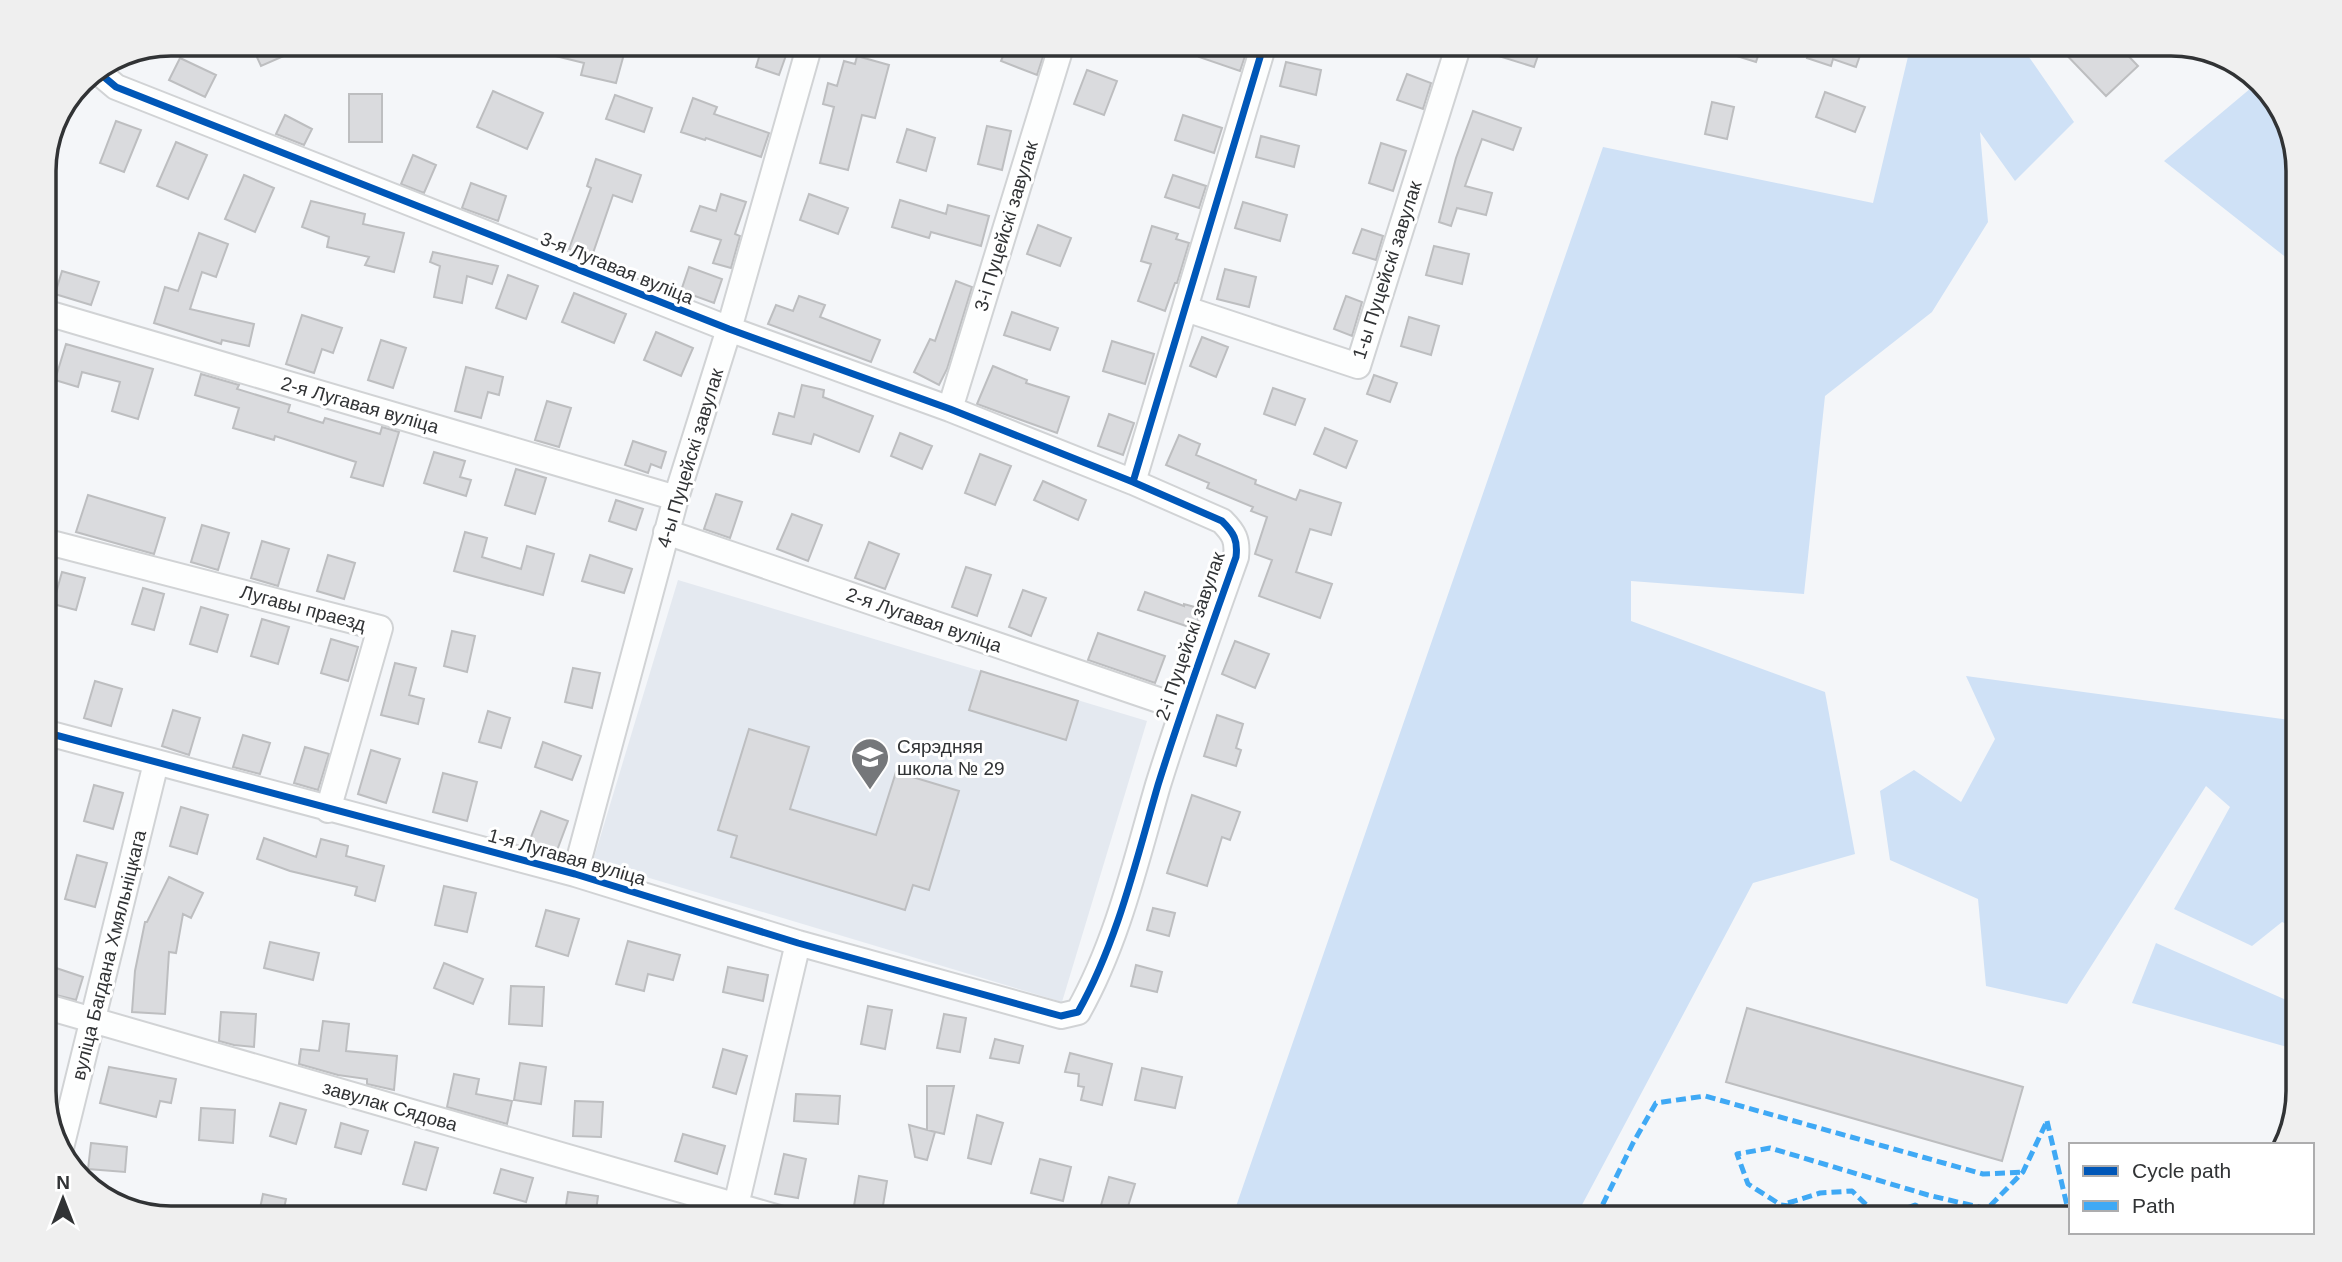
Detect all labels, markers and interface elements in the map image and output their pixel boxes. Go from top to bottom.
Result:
street label: 3-і Пуцейскі завулак [970,138,1042,314]
street label: 1-ы Пуцейскі завулак [1348,178,1426,362]
street label: 3-я Лугавая вуліца [537,228,697,308]
street label: 4-ы Пуцейскі завулак [653,365,727,550]
street label: 2-я Лугавая вуліца [279,372,442,438]
street label: 2-і Пуцейскі завулак [1151,548,1229,723]
street label: Лугавы праезд [238,581,368,635]
street label: 2-я Лугавая вуліца [843,583,1005,657]
school or university icon: Сярэдняя школа № 29 [849,736,891,791]
place label: Сярэдняя школа № 29 [897,736,1005,779]
street label: 1-я Лугавая вуліца [486,824,649,890]
street label: вуліца Багдана Хмяльніцкага [68,827,150,1082]
street label: завулак Сядова [320,1077,460,1135]
legend [2069,1143,2314,1234]
text: Cycle path [2132,1159,2231,1182]
north arrow [28,1164,98,1234]
text: N [56,1172,70,1193]
text: Path [2132,1194,2175,1217]

